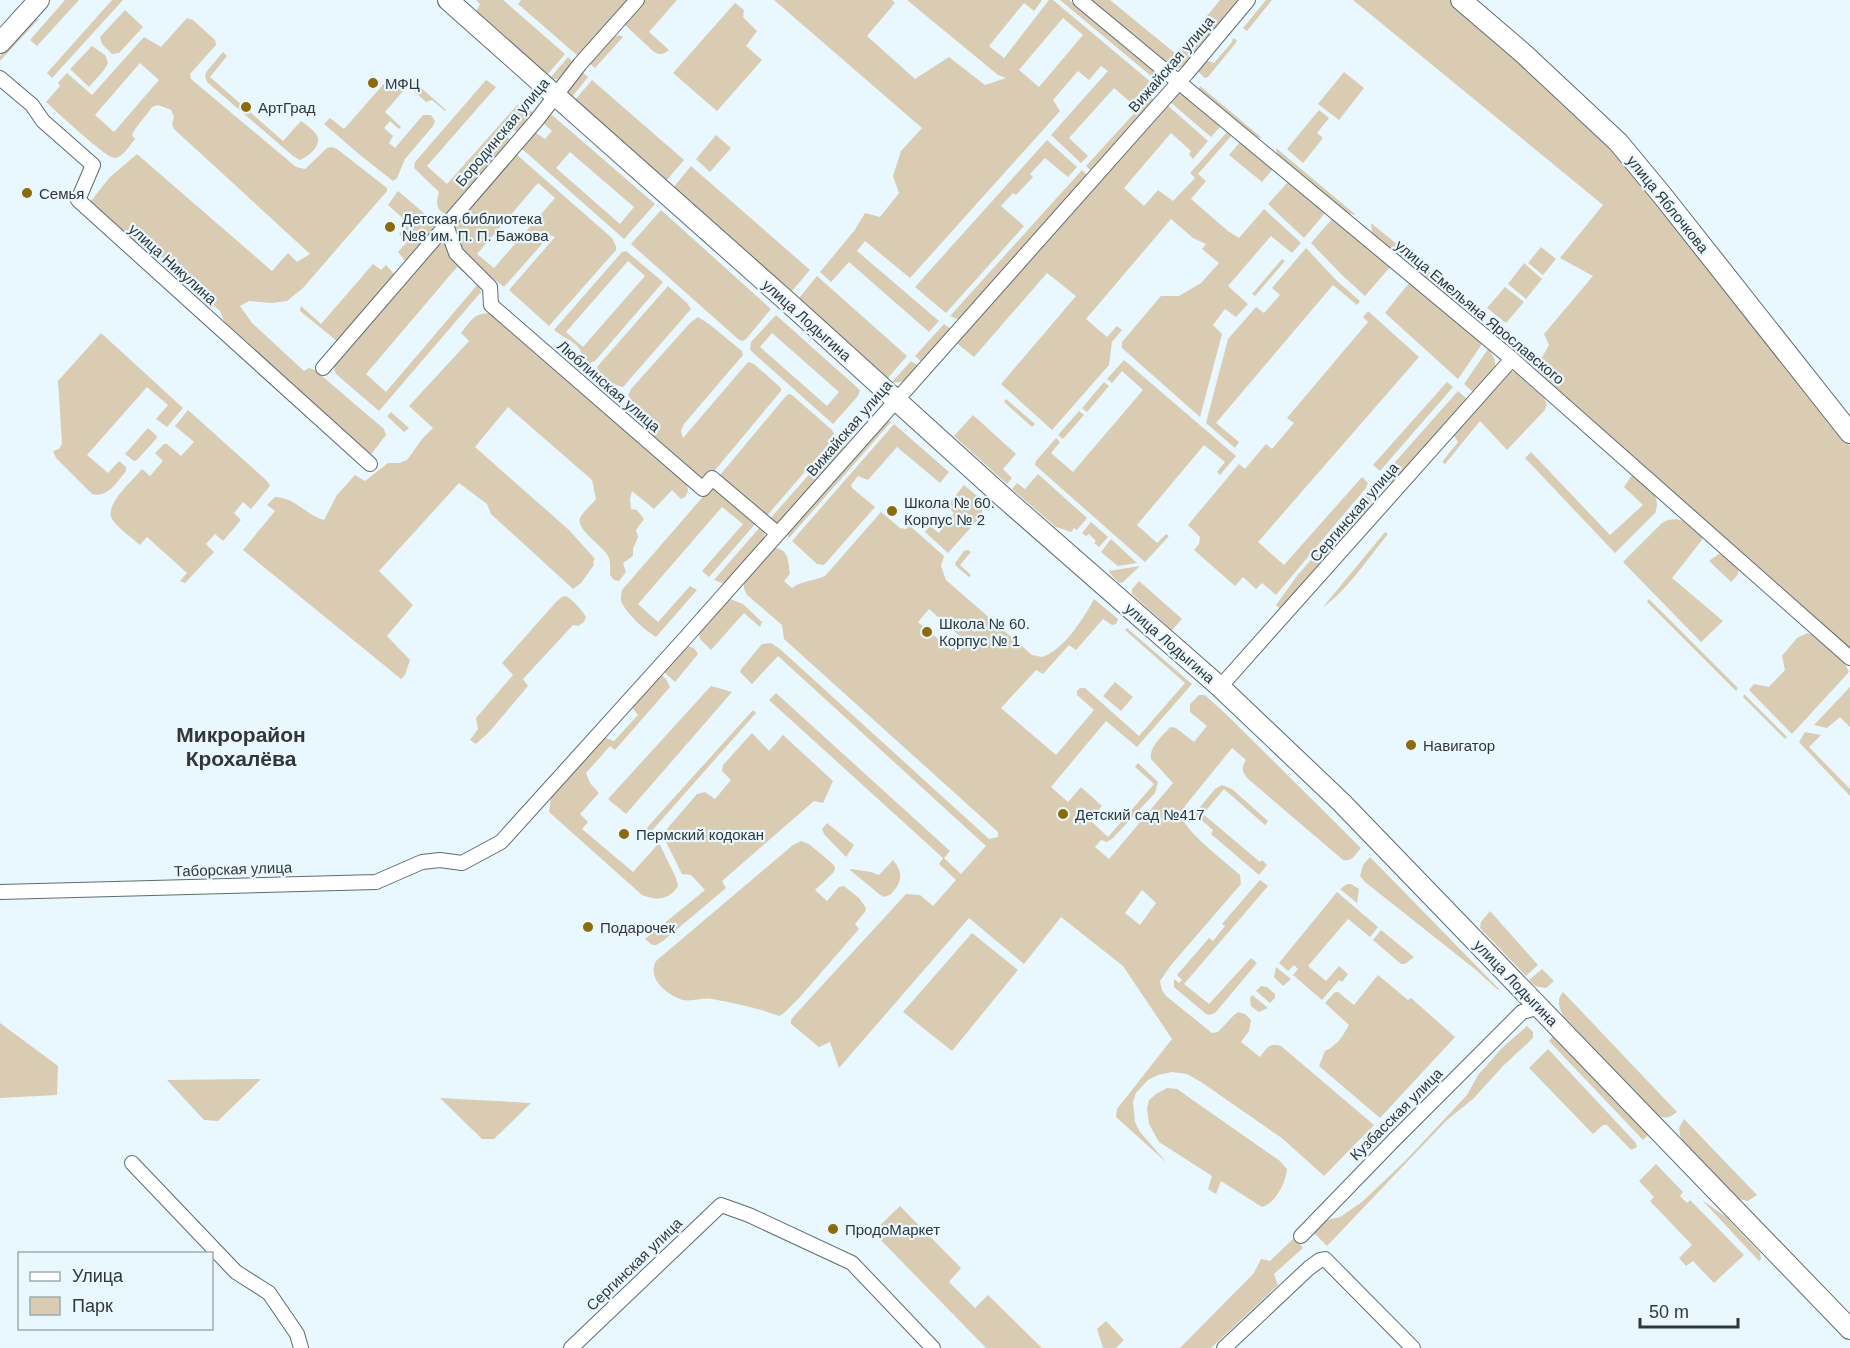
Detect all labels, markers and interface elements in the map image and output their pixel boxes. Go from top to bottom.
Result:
street label: Вижайская улица [1125,12,1218,115]
street label: Бородинская улица [452,74,553,190]
place label: МФЦ [385,75,420,92]
marker: МФЦ [366,76,380,90]
place label: АртГрад [258,99,316,116]
marker: АртГрад [239,100,253,114]
street label: улица Яблочкова [1624,152,1713,257]
place label: Семья [39,185,84,202]
marker: Семья [20,186,34,200]
place label: Детская библиотека №8 им. П. П. Бажова [402,210,549,244]
street label: улица Никулина [126,220,221,308]
marker: Детская библиотека №8 им. П. П. Бажова [383,220,397,234]
street label: улица Емельяна Ярославского [1392,236,1568,388]
street label: улица Лодыгина [759,276,855,365]
street label: Люблинская улица [554,337,664,436]
street label: Вижайская улица [803,376,896,479]
street label: Сергинская улица [1306,458,1402,565]
place label: Школа № 60. Корпус № 2 [904,494,995,528]
marker: Школа № 60. Корпус № 2 [885,504,899,518]
street label: улица Лодыгина [1122,599,1219,687]
place label: Школа № 60. Корпус № 1 [939,615,1030,649]
marker: Школа № 60. Корпус № 1 [920,625,934,639]
district label: Микрорайон Крохалёва [176,723,306,770]
place label: Навигатор [1423,737,1495,754]
marker: Навигатор [1404,738,1418,752]
place label: Детский сад №417 [1075,806,1205,823]
marker: Детский сад №417 [1056,807,1070,821]
place label: Пермский кодокан [636,826,764,843]
marker: Пермский кодокан [617,827,631,841]
street label: Таборская улица [174,858,293,880]
place label: Подарочек [600,919,675,936]
marker: Подарочек [581,920,595,934]
street label: улица Лодыгина [1471,936,1562,1030]
street label: Кузбасская улица [1346,1064,1446,1164]
street label: Сергинская улица [583,1214,686,1314]
place label: ПродоМаркет [845,1221,940,1238]
marker: ПродоМаркет [826,1222,840,1236]
legend [18,1252,213,1330]
text: Улица [72,1266,124,1286]
scale bar [1640,1291,1738,1329]
text: Парк [72,1296,113,1316]
text: 50 m [1649,1302,1689,1322]

